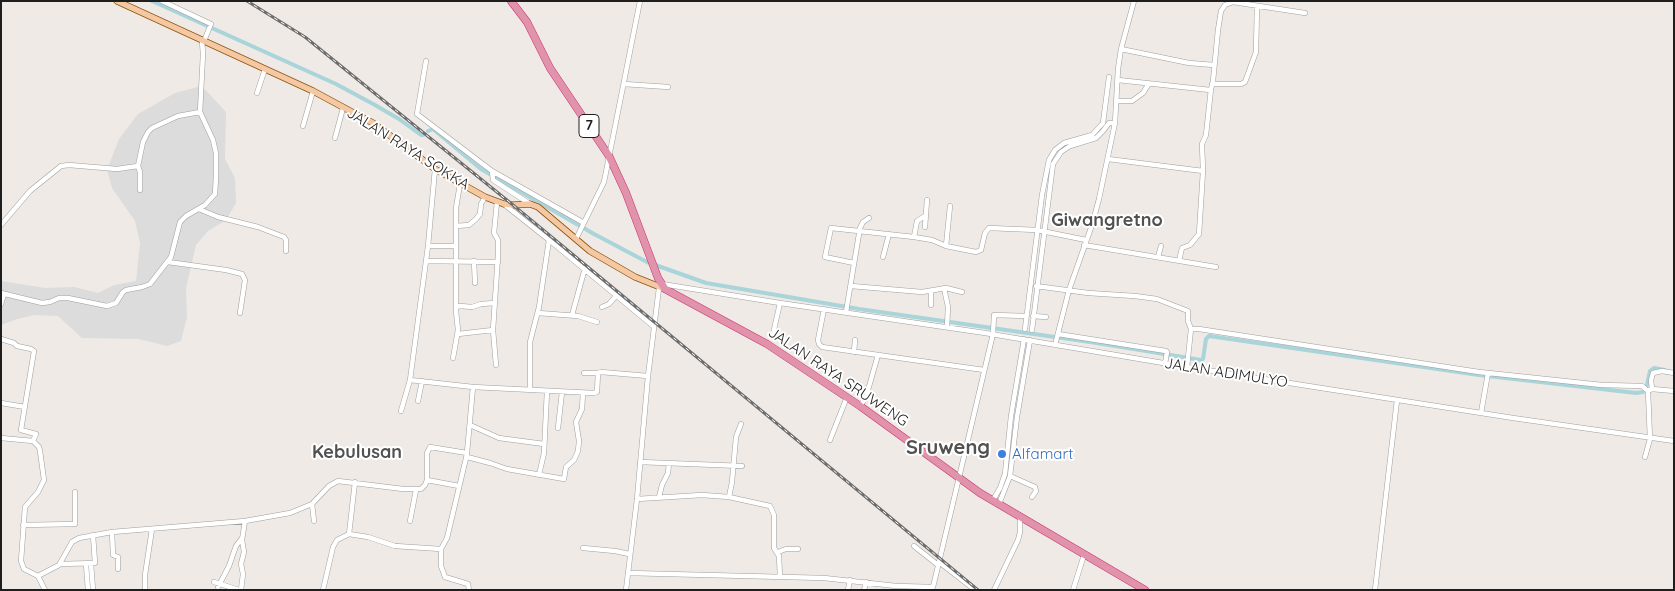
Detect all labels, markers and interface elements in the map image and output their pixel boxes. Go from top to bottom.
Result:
street label: JALAN RAYA SOKKA [343,104,473,194]
road number: 7 [579,114,599,138]
district label: Giwangretno [1051,210,1163,232]
street label: JALAN RAYA SRUWENG [765,323,911,431]
street label: JALAN ADIMULYO [1163,354,1289,392]
district label: Sruweng [906,436,990,460]
district label: Kebulusan [312,442,402,464]
place label: Alfamart [1012,445,1073,463]
marker: Alfamart [996,448,1008,460]

